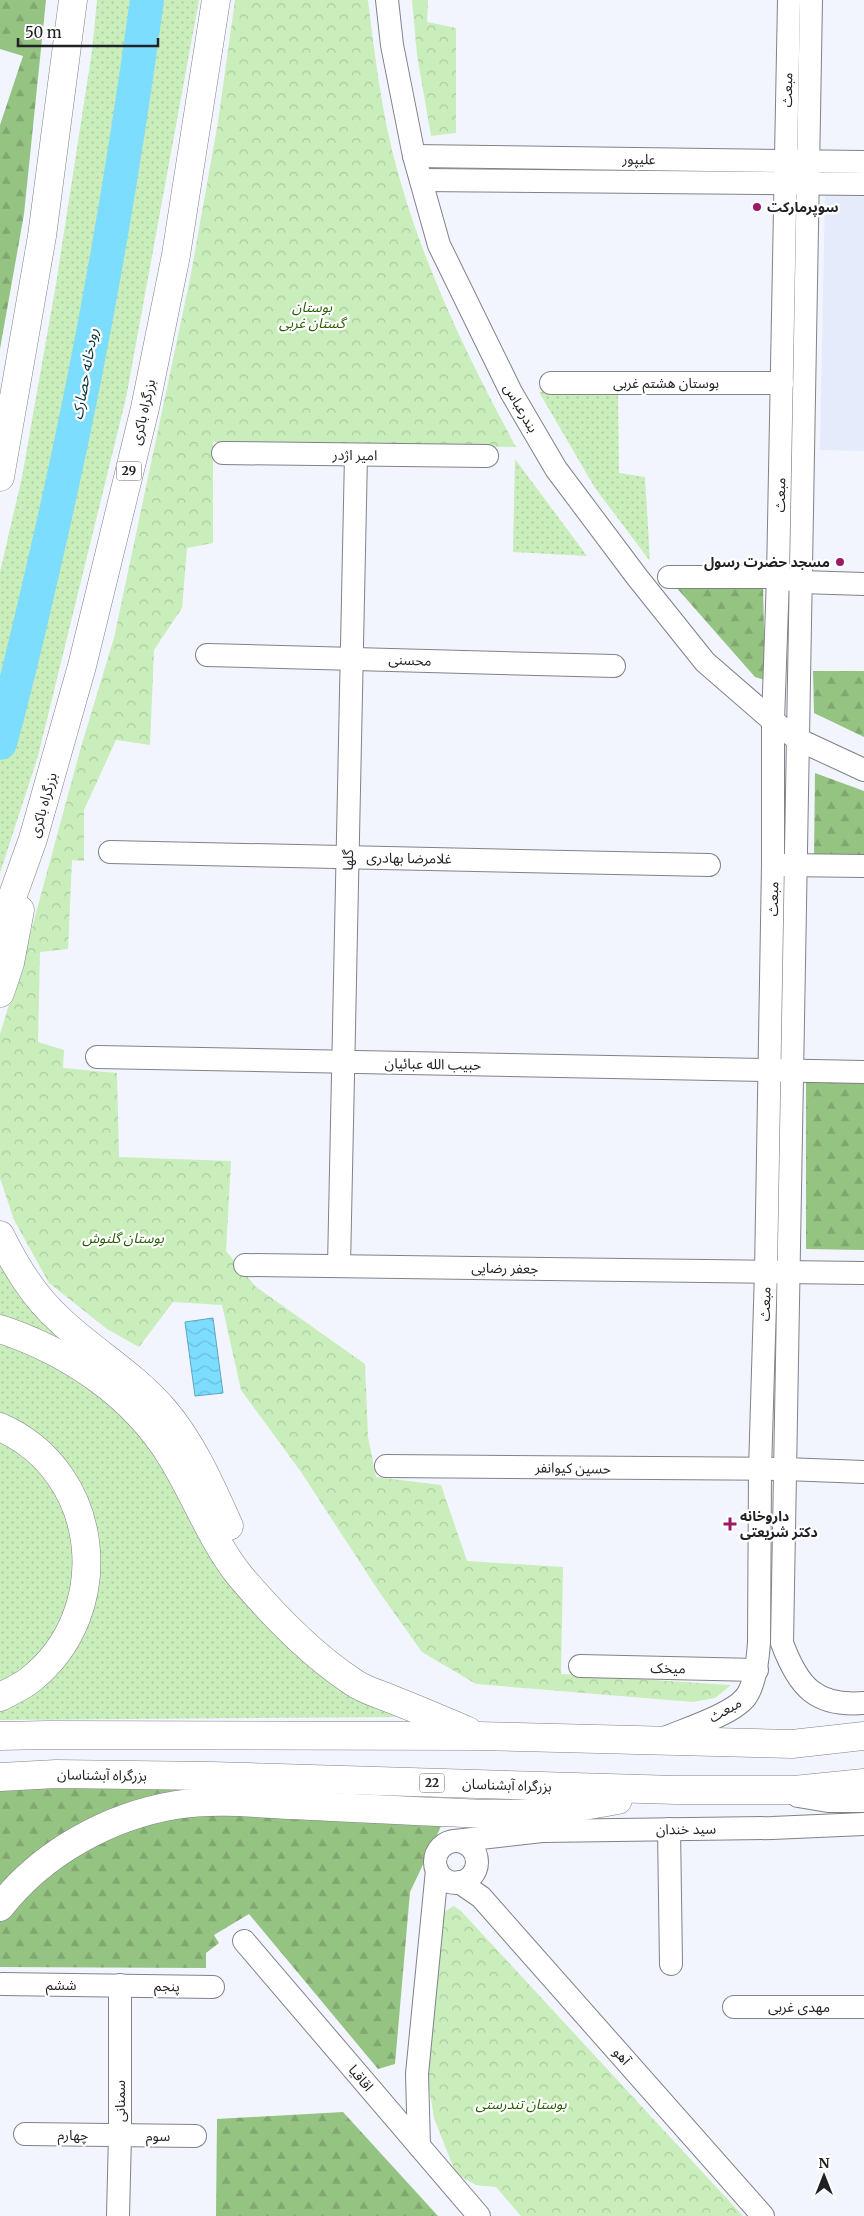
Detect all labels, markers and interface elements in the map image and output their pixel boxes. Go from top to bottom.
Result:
scale bar [18,15,158,47]
text: 50 m [25,23,62,42]
street label: مبعث [778,72,796,108]
street label: علیپور [621,150,656,169]
place label: سوپرمارکت [767,198,839,217]
marker: سوپرمارکت [751,201,763,213]
park label: بوستان گستان غربی [279,298,348,332]
water label: رودخانه حصارک [67,326,102,421]
street label: بوستان هشتم غربی [613,374,719,394]
street label: بزرگراه باکری [127,377,159,447]
street label: بندرعباس [500,380,542,436]
street label: امیر اژدر [332,446,377,464]
road number: 29 [116,462,142,481]
street label: مبعث [771,477,789,513]
place label: مسجد حضرت رسول [704,553,830,571]
marker: مسجد حضرت رسول [834,556,846,568]
street label: محسنی [388,650,432,670]
street label: بزرگراه باکری [25,770,61,840]
street label: غلامرضا بهادری [366,848,452,868]
street label: گلها [339,849,357,871]
street label: مبعث [764,881,782,917]
street label: حبیب الله عبائیان [384,1054,482,1074]
park label: بوستان گلنوش [82,1229,164,1247]
street label: جعفر رضایی [471,1258,539,1278]
street label: مبعث [755,1286,775,1322]
street label: حسین کیوانفر [534,1458,611,1478]
place label: داروخانه دکتر شریعتی [740,1507,818,1541]
marker: داروخانه دکتر شریعتی [724,1518,736,1530]
street label: میخک [650,1659,686,1677]
street label: مبعث [705,1694,745,1726]
street label: بزرگراه آبشناسان [57,1765,147,1785]
road number: 22 [420,1774,444,1792]
street label: بزرگراه آبشناسان [462,1774,552,1796]
street label: سید خندان [656,1819,716,1839]
street label: ششم [46,1976,76,1996]
street label: پنجم [154,1977,180,1997]
street label: مهدی غربی [768,1998,830,2016]
street label: آهو [609,2043,635,2069]
street label: اقاقیا [345,2061,377,2095]
street label: سمنانی [111,2080,129,2122]
park label: بوستان تندرستی [476,2095,567,2113]
street label: چهارم [57,2126,89,2146]
street label: سوم [146,2127,170,2147]
north arrow [799,2151,849,2201]
text: N [818,2154,830,2172]

